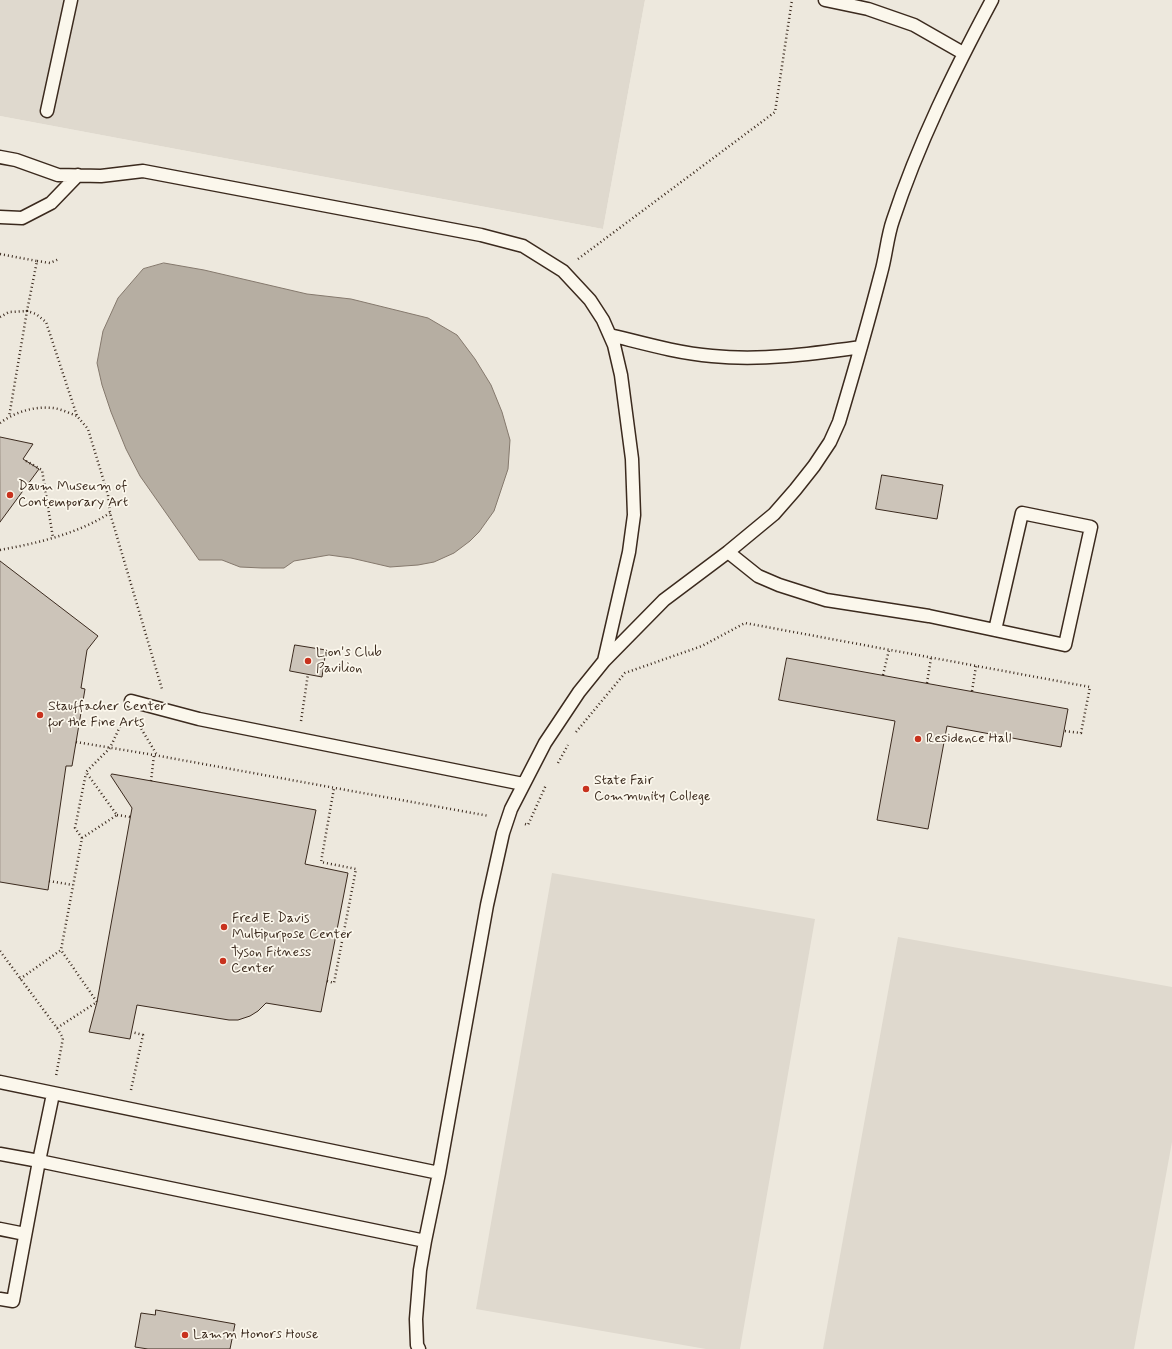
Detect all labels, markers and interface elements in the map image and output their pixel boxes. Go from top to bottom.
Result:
place label: Daum Museum of Contemporary Art [18,479,128,512]
marker: Daum Museum of Contemporary Art [5,490,15,500]
place label: Lion's Club Pavilion [316,645,382,678]
marker: Lion's Club Pavilion [303,656,313,666]
place label: Stauffacher Center for the Fine Arts [48,699,166,732]
marker: Stauffacher Center for the Fine Arts [35,710,45,720]
place label: Residence Hall [926,731,1011,747]
marker: Residence Hall [913,734,923,744]
place label: State Fair Community College [594,773,711,806]
marker: State Fair Community College [581,784,591,794]
place label: Fred E. Davis Multipurpose Center [232,911,352,944]
marker: Fred E. Davis Multipurpose Center [219,922,229,932]
place label: Tyson Fitness Center [231,945,311,978]
marker: Tyson Fitness Center [218,956,228,966]
place label: Lamm Honors House [193,1327,319,1343]
marker: Lamm Honors House [180,1330,190,1340]

